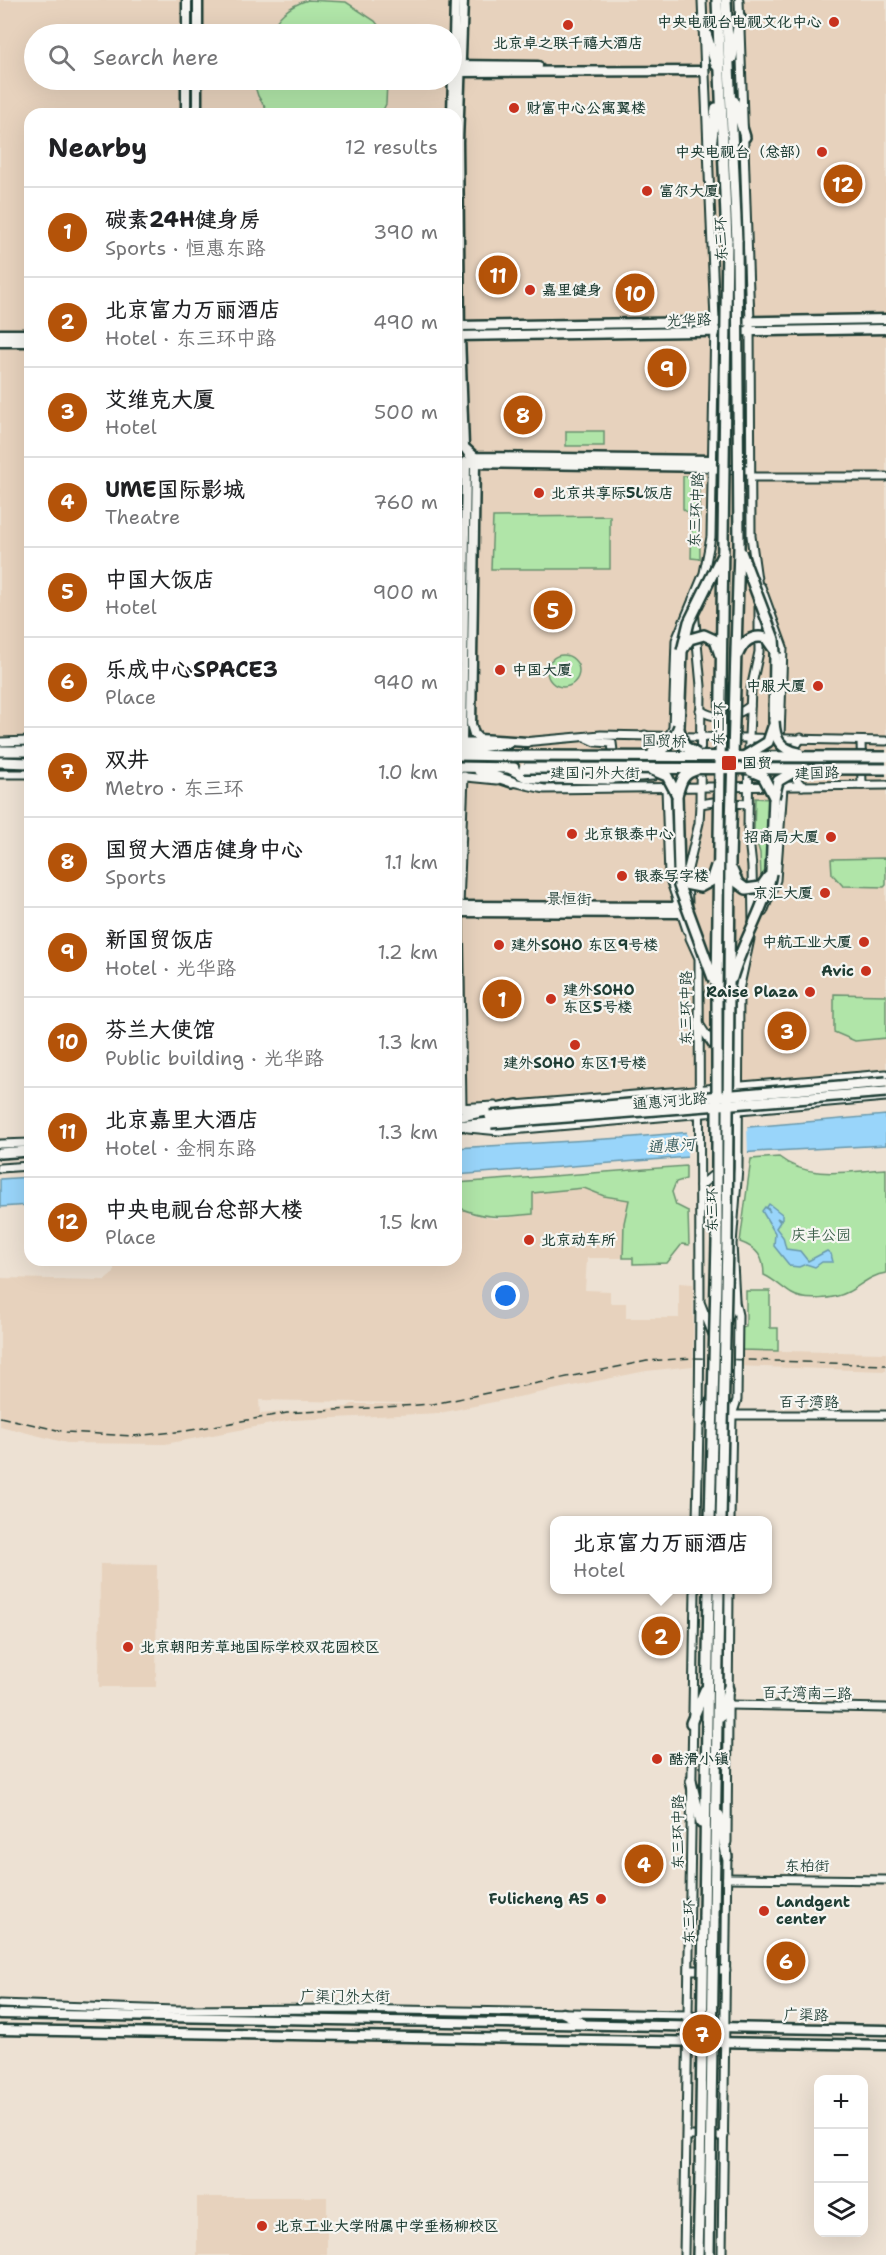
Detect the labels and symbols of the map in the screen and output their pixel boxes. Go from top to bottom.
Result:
place label: 中央电视台电视文化中心 [657,12,822,32]
marker: 中央电视台电视文化中心 [827,15,841,29]
marker: 北京卓之联千禧大酒店 [561,18,575,32]
place label: 北京卓之联千禧大酒店 [493,33,643,53]
place label: 财富中心公寓翼楼 [526,98,646,118]
marker: 财富中心公寓翼楼 [507,101,521,115]
place label: 中央电视台（总部） [675,142,810,162]
marker: 中央电视台（总部） [815,145,829,159]
pin: 12 [824,162,862,207]
place label: 富尔大厦 [659,181,719,201]
marker: 富尔大厦 [640,184,654,198]
street label: 东三环 [710,216,732,262]
pin: 11 [478,252,518,298]
pin: 10 [616,270,654,316]
place label: 嘉里健身 [542,280,602,300]
marker: 嘉里健身 [523,283,537,297]
street label: 光华路 [666,310,712,330]
pin: 9 [648,346,686,391]
pin: 8 [504,392,542,438]
street label: 东三环中路 [684,472,708,548]
place label: 北京共享际5L饭店 [551,483,673,503]
marker: 北京共享际5L饭店 [532,486,546,500]
pin: 5 [534,588,572,632]
place label: 中国大厦 [512,660,572,680]
marker: 中国大厦 [493,663,507,677]
place label: 中服大厦 [746,676,806,696]
marker: 中服大厦 [811,679,825,693]
street label: 东三环 [708,701,730,747]
street label: 国贸桥 [641,731,687,751]
place label: 国贸 [742,753,772,773]
marker: 国贸 [720,754,738,772]
street label: 建国门外大街 [550,763,640,783]
street label: 建国路 [794,763,840,783]
place label: 北京银泰中心 [584,824,674,844]
marker: 北京银泰中心 [565,827,579,841]
place label: 招商局大厦 [744,827,819,847]
marker: 招商局大厦 [824,830,838,844]
place label: 银泰写字楼 [634,866,709,886]
marker: 银泰写字楼 [615,869,629,883]
place label: 京汇大厦 [753,883,813,903]
marker: 京汇大厦 [818,886,832,900]
street label: 景恒街 [546,889,592,909]
place label: 中航工业大厦 [762,932,852,952]
place label: 建外SOHO 东区9号楼 [511,935,658,955]
marker: 中航工业大厦 [857,935,871,949]
marker: 建外SOHO 东区9号楼 [492,938,506,952]
place label: Avic [821,961,854,981]
marker: Avic [859,964,873,978]
street label: 东三环中路 [676,970,696,1046]
pin: 1 [482,976,522,1022]
place label: 建外SOHO 东区5号楼 [563,980,635,1017]
place label: Raise Plaza [706,982,799,1002]
marker: Raise Plaza [803,985,817,999]
marker: 建外SOHO 东区5号楼 [544,992,558,1006]
pin: 3 [768,1008,806,1054]
marker: 建外SOHO 东区1号楼 [568,1038,582,1052]
place label: 建外SOHO 东区1号楼 [503,1053,647,1073]
street label: 通惠河北路 [632,1088,708,1114]
water label: 通惠河 [646,1133,699,1158]
street label: 东三环 [702,1187,722,1233]
park label: 庆丰公园 [791,1225,851,1245]
place label: 北京动车所 [541,1230,616,1250]
marker: 北京动车所 [522,1233,536,1247]
your location [491,1281,520,1310]
street label: 百子湾路 [779,1392,839,1412]
pin: 2 [642,1614,680,1658]
place label: 北京朝阳芳草地国际学校双花园校区 [140,1637,380,1657]
marker: 北京朝阳芳草地国际学校双花园校区 [121,1640,135,1654]
street label: 百子湾南二路 [762,1682,852,1704]
place label: 酷滑小镇 [669,1749,729,1769]
marker: 酷滑小镇 [650,1752,664,1766]
street label: 东三环中路 [668,1794,688,1870]
pin: 4 [624,1842,664,1886]
street label: 东柏街 [784,1856,830,1876]
place label: Fulicheng A5 [489,1889,589,1909]
marker: Fulicheng A5 [594,1892,608,1906]
place label: Landgent center [776,1892,850,1929]
street label: 东三环 [679,1899,699,1945]
marker: Landgent center [757,1904,771,1918]
pin: 6 [766,1938,806,1984]
street label: 广渠门外大街 [300,1986,390,2006]
street label: 广渠路 [783,2005,829,2025]
pin: 7 [682,2012,722,2056]
place label: 北京工业大学附属中学垂杨柳校区 [274,2216,499,2236]
marker: 北京工业大学附属中学垂杨柳校区 [255,2219,269,2233]

